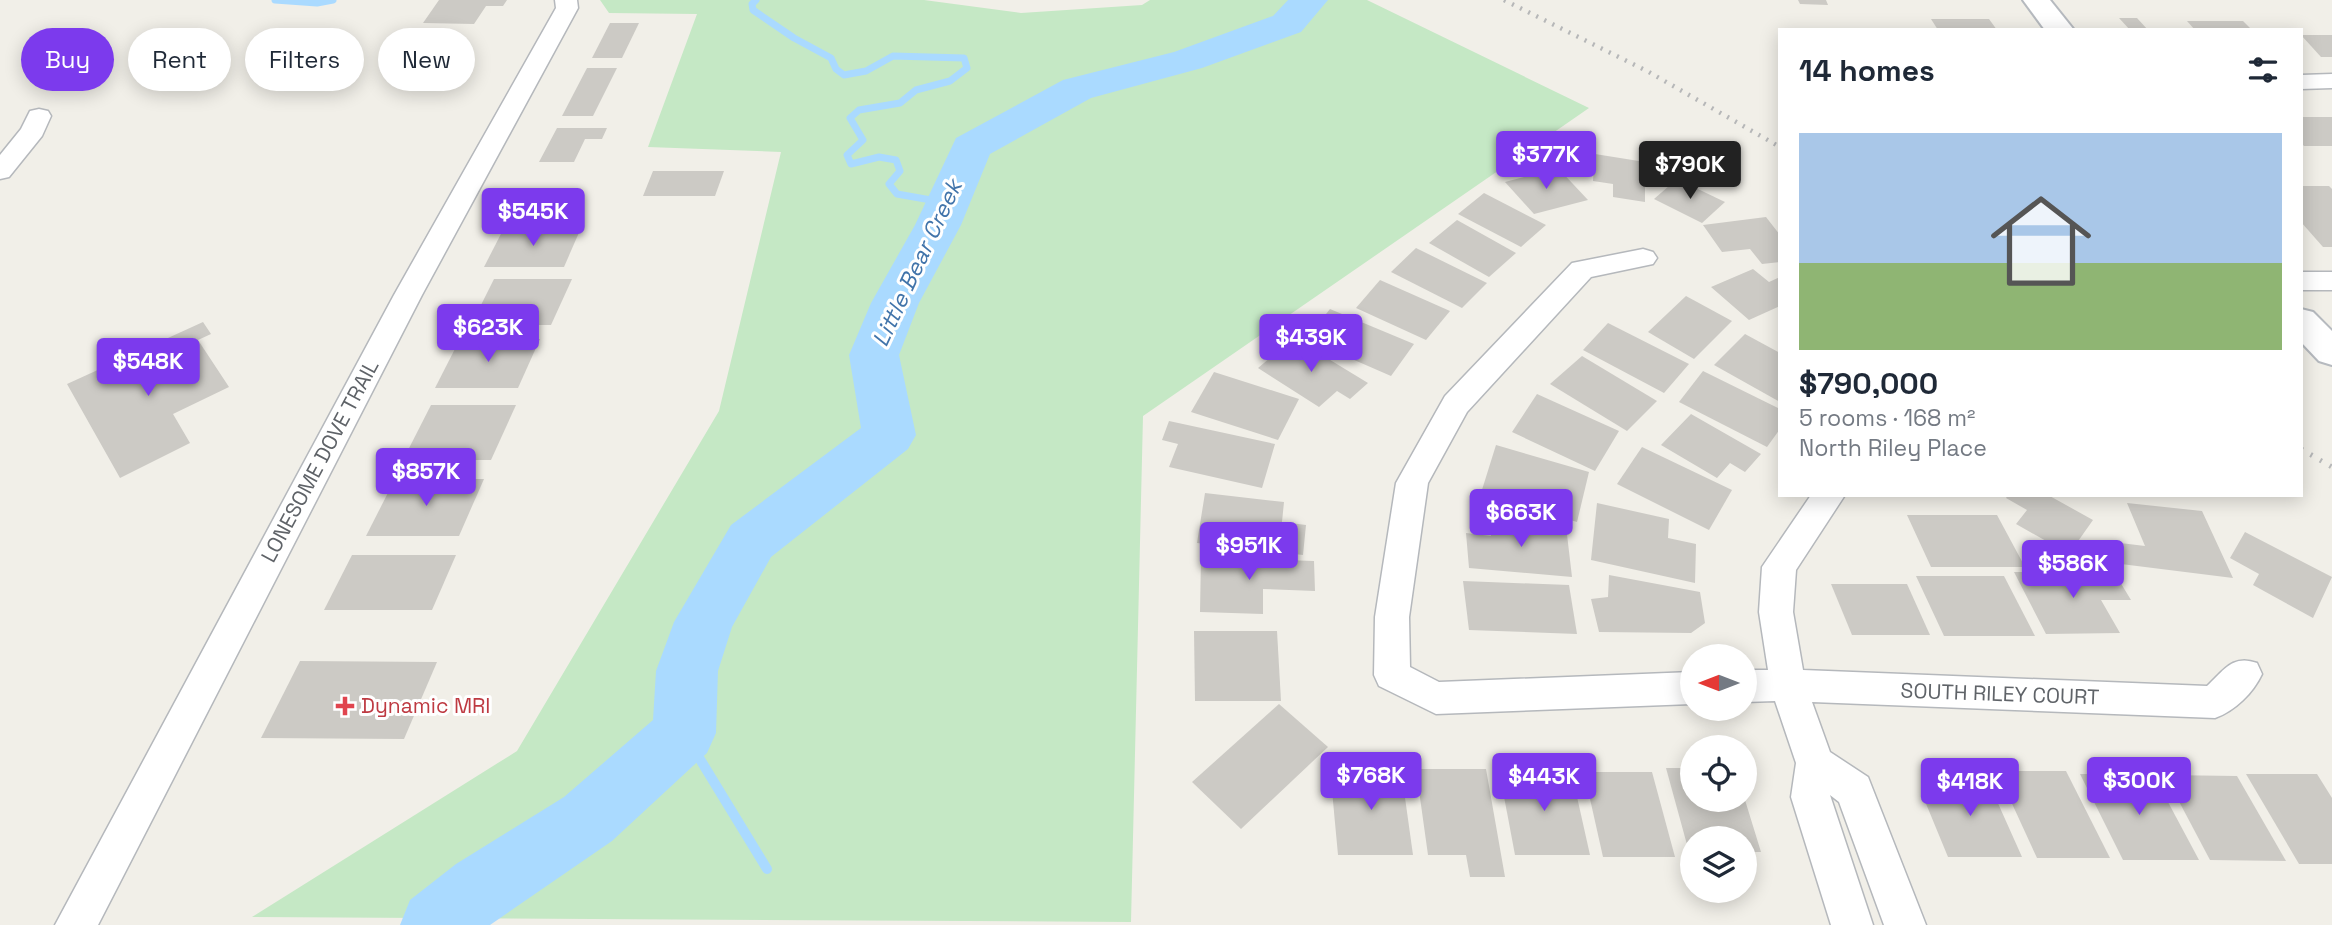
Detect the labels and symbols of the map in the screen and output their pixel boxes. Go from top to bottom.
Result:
pin: $377K [1497,132,1595,191]
pin: $790K [1641,142,1739,201]
water label: Little Bear Creek [865,172,970,351]
pin: $545K [484,188,582,248]
pin: $623K [439,304,537,364]
pin: $439K [1262,314,1360,374]
pin: $548K [99,338,197,398]
street label: LONESOME DOVE TRAIL [255,355,385,567]
pin: $857K [377,448,475,508]
pin: $663K [1472,490,1570,549]
pin: $951K [1200,522,1298,582]
pin: $586K [2024,540,2122,600]
north arrow [1680,644,1757,721]
street label: SOUTH RILEY COURT [1900,677,2100,710]
place label: Dynamic MRI [361,692,490,719]
marker: Dynamic MRI [335,696,355,716]
pin: $768K [1322,752,1420,812]
pin: $443K [1495,754,1593,813]
pin: $418K [1921,758,2019,818]
pin: $300K [2090,758,2188,817]

